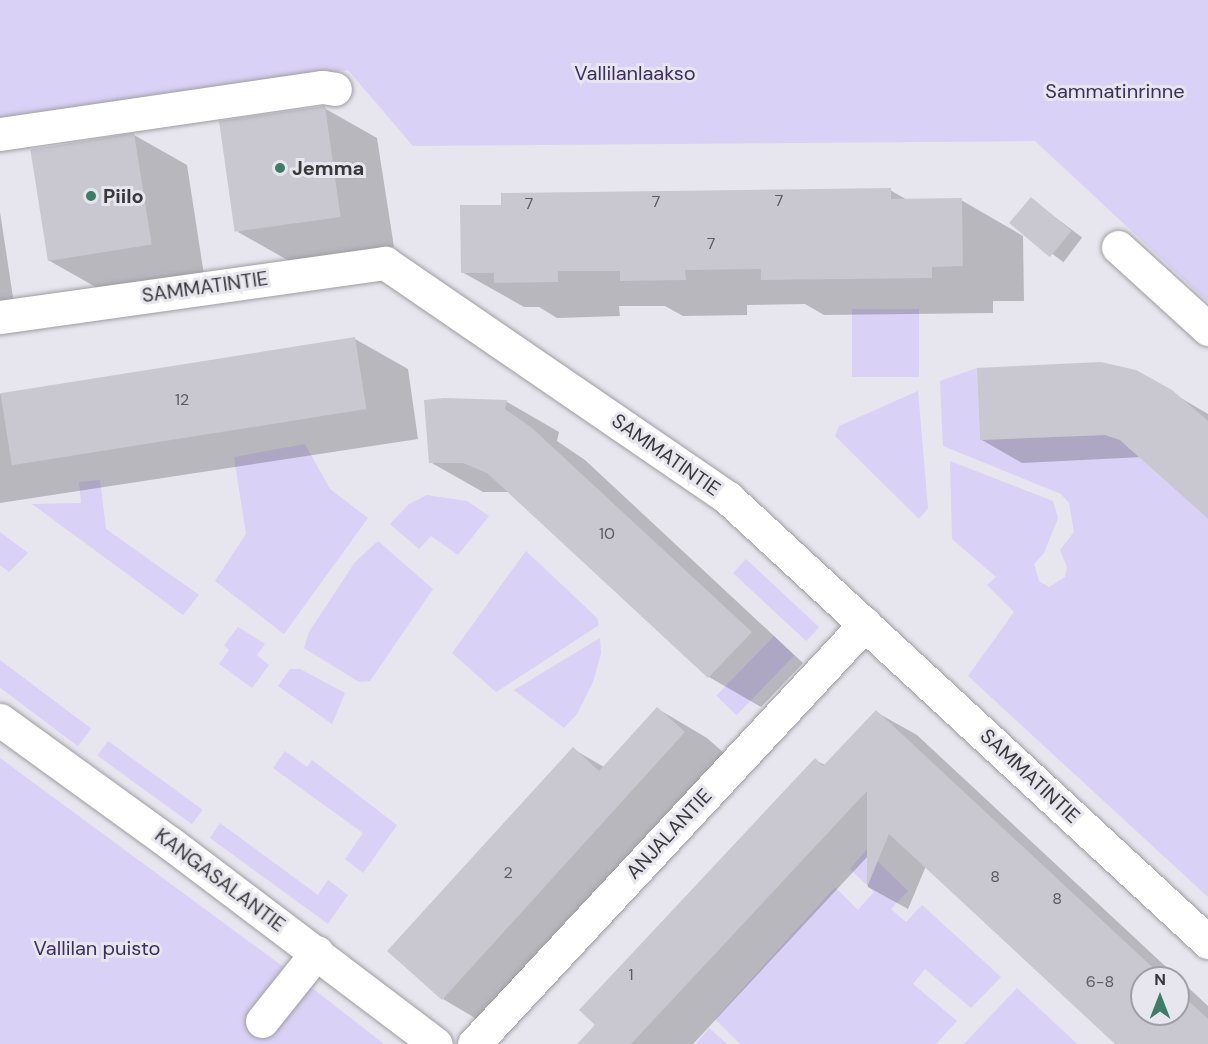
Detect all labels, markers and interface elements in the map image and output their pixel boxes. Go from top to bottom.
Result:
park label: Vallilanlaakso [574,61,696,85]
park label: Sammatinrinne [1045,79,1185,103]
place label: Jemma [292,156,364,180]
marker: Jemma [273,161,287,175]
place label: Piilo [103,184,144,208]
marker: Piilo [84,189,98,203]
house number: 7 [775,191,783,211]
house number: 7 [652,192,660,212]
house number: 7 [525,194,533,214]
house number: 7 [707,234,715,254]
street label: SAMMATINTIE [140,266,270,308]
house number: 12 [175,390,189,410]
street label: SAMMATINTIE [607,409,725,501]
house number: 10 [599,524,615,544]
street label: SAMMATINTIE [975,724,1085,828]
street label: ANJALANTIE [621,784,717,884]
street label: KANGASALANTIE [150,823,290,937]
house number: 2 [503,863,513,883]
house number: 8 [990,867,1000,887]
house number: 8 [1052,889,1062,909]
park label: Vallilan puisto [34,936,160,960]
house number: 1 [629,965,633,985]
north arrow [1130,966,1190,1026]
text: N [1154,969,1166,990]
house number: 6-8 [1086,972,1114,992]

